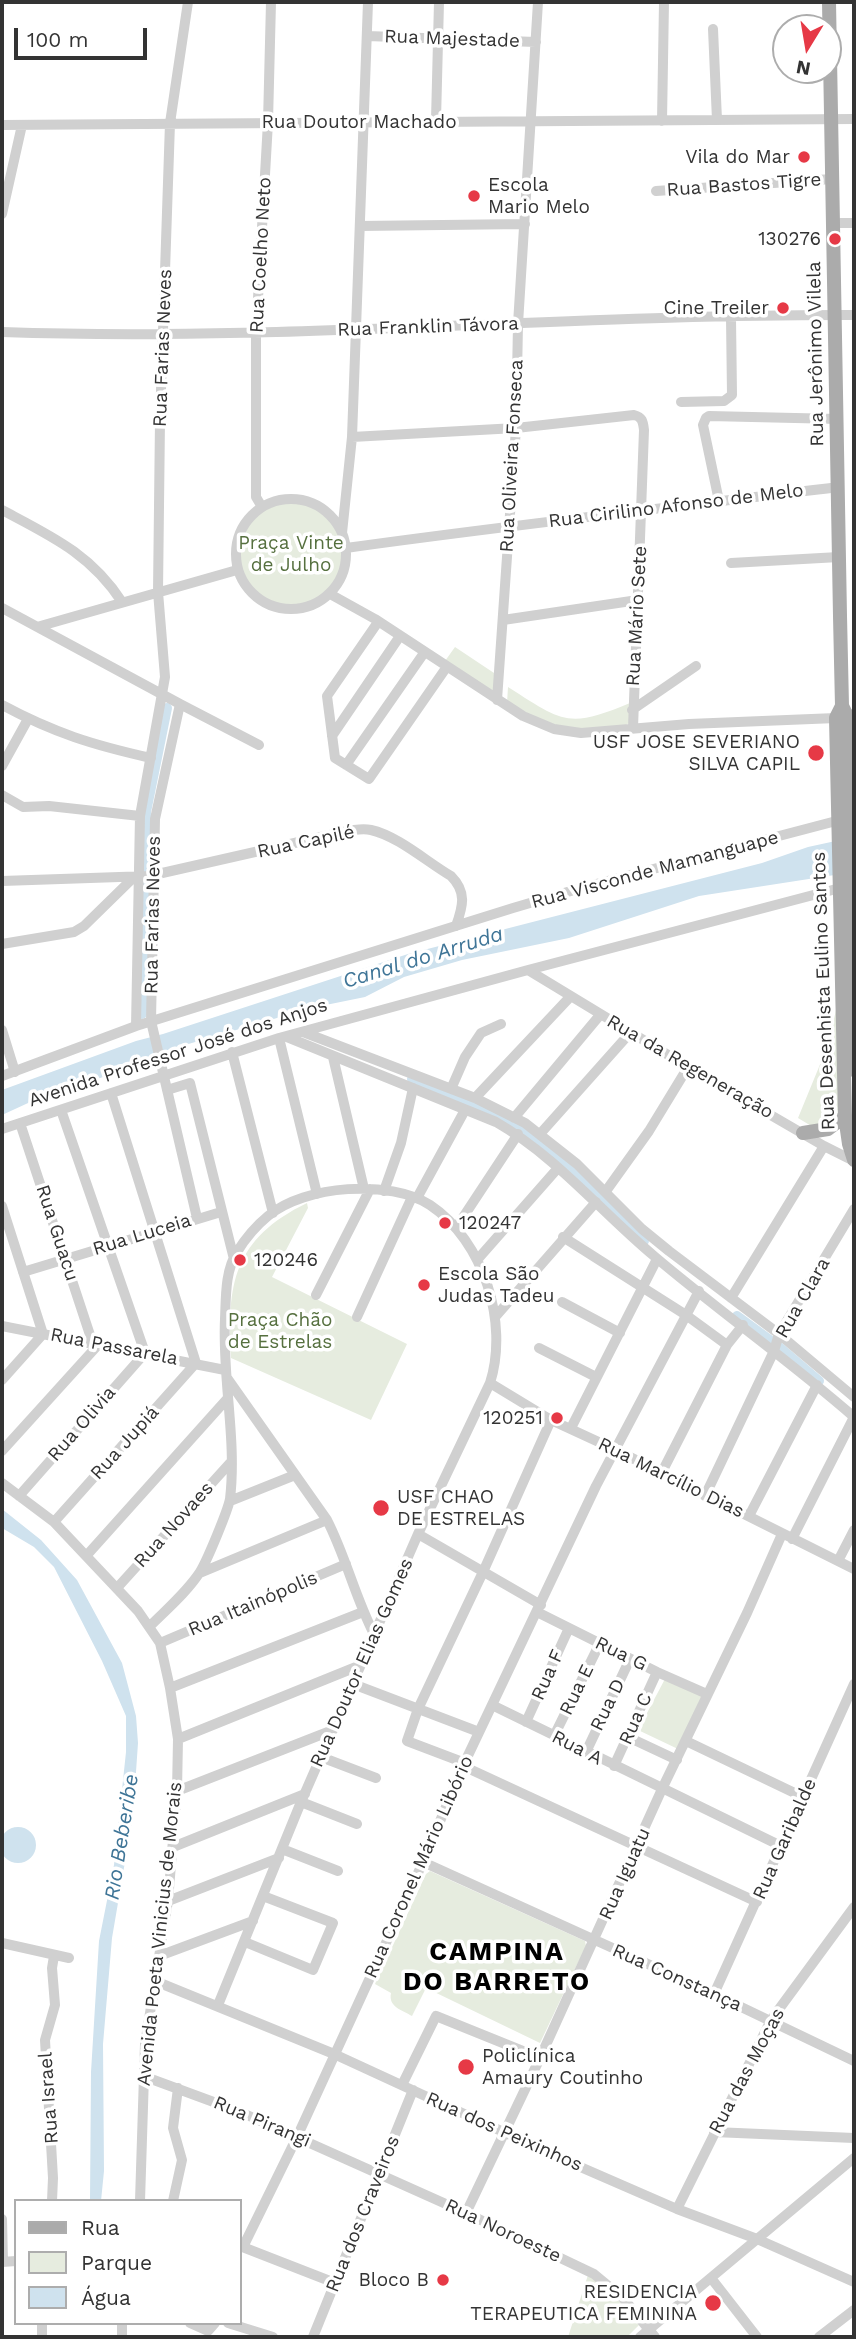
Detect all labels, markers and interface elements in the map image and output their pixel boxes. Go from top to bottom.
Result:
scale bar [18,14,150,58]
north arrow [772,14,842,84]
street label: Rua Majestade [384,25,520,53]
text: 100 m [27,27,89,52]
text: N [794,56,812,81]
street label: Rua Doutor Machado [261,111,457,133]
place label: Vila do Mar [685,146,790,168]
marker: Vila do Mar [796,149,812,165]
street label: Rua Bastos Tigre [666,168,822,202]
place label: Escola Mario Melo [488,174,590,218]
street label: Rua Coelho Neto [246,176,276,334]
marker: Escola Mario Melo [466,188,482,204]
place label: 130276 [758,228,821,250]
marker: 130276 [827,231,843,247]
street label: Rua Jerônimo Vilela [803,261,829,447]
street label: Rua Farias Neves [149,269,177,427]
place label: Cine Treiler [664,297,769,319]
marker: Cine Treiler [775,300,791,316]
street label: Rua Franklin Távora [337,312,519,342]
street label: Rua Oliveira Fonseca [496,359,528,553]
street label: Rua Cirilino Afonso de Melo [547,479,805,533]
park label: Praça Vinte de Julho [238,532,344,576]
street label: Rua Mário Sete [622,545,652,687]
place label: USF JOSE SEVERIANO SILVA CAPIL [593,731,800,775]
marker: USF JOSE SEVERIANO SILVA CAPIL [806,743,826,763]
street label: Rua Capilé [255,821,357,863]
street label: Rua Visconde Mamanguape [529,826,781,914]
street label: Rua Farias Neves [140,836,166,994]
street label: Rua Desenhista Eulino Santos [808,851,840,1131]
water label: Canal do Arruda [340,922,506,994]
street label: Avenida Professor José dos Anjos [26,994,330,1112]
street label: Rua da Regeneração [603,1010,777,1124]
street label: Rua Guacu [31,1182,83,1284]
street label: Rua Luceia [90,1209,194,1261]
place label: 120247 [459,1212,521,1234]
marker: 120247 [437,1215,453,1231]
place label: 120246 [254,1249,318,1271]
marker: 120246 [232,1252,248,1268]
street label: Rua Clara [771,1254,835,1342]
place label: Escola São Judas Tadeu [438,1263,554,1307]
marker: Escola São Judas Tadeu [416,1277,432,1293]
park label: Praça Chão de Estrelas [228,1309,332,1353]
street label: Rua Passarela [48,1323,180,1371]
street label: Rua Olivia [43,1382,121,1466]
street label: Rua Jupiá [86,1401,164,1485]
place label: 120251 [483,1407,543,1429]
marker: 120251 [549,1410,565,1426]
street label: Rua Marcílio Dias [594,1433,748,1523]
street label: Rua Novaes [129,1477,219,1573]
place label: USF CHAO DE ESTRELAS [397,1486,525,1530]
marker: USF CHAO DE ESTRELAS [371,1498,391,1518]
street label: Rua Doutor Elias Gomes [306,1555,418,1771]
street label: Rua Itainópolis [185,1567,321,1641]
street label: Rua G [591,1632,651,1676]
street label: Rua F [527,1646,569,1704]
street label: Rua E [555,1661,599,1719]
street label: Rua D [586,1675,630,1735]
street label: Rua C [615,1690,657,1748]
street label: Rua A [548,1726,606,1770]
street label: Rua Coronel Mário Libório [360,1752,478,1982]
water label: Rio Beberibe [100,1772,144,1902]
street label: Rua Garibalde [748,1775,822,1903]
street label: Avenida Poeta Vinicius de Morais [133,1781,187,2087]
street label: Rua Iguatu [595,1824,655,1924]
district label: CAMPINA DO BARRETO [404,1936,590,1997]
street label: Rua Constança [609,1939,745,2017]
street label: Rua das Moças [704,2004,790,2138]
place label: Policlínica Amaury Coutinho [482,2045,643,2089]
street label: Rua Israel [34,2051,64,2145]
marker: Policlínica Amaury Coutinho [456,2057,476,2077]
street label: Rua dos Peixinhos [422,2087,586,2177]
street label: Rua Pirangi [210,2091,314,2153]
street label: Rua dos Craveiros [321,2132,405,2296]
street label: Rua Noroeste [441,2194,565,2268]
legend [14,2199,242,2325]
text: Rua [81,2215,120,2240]
text: Parque [81,2250,152,2275]
place label: Bloco B [358,2269,429,2291]
marker: Bloco B [435,2272,451,2288]
place label: RESIDENCIA TERAPEUTICA FEMININA [470,2281,697,2325]
text: Água [81,2285,131,2310]
marker: RESIDENCIA TERAPEUTICA FEMININA [703,2293,723,2313]

